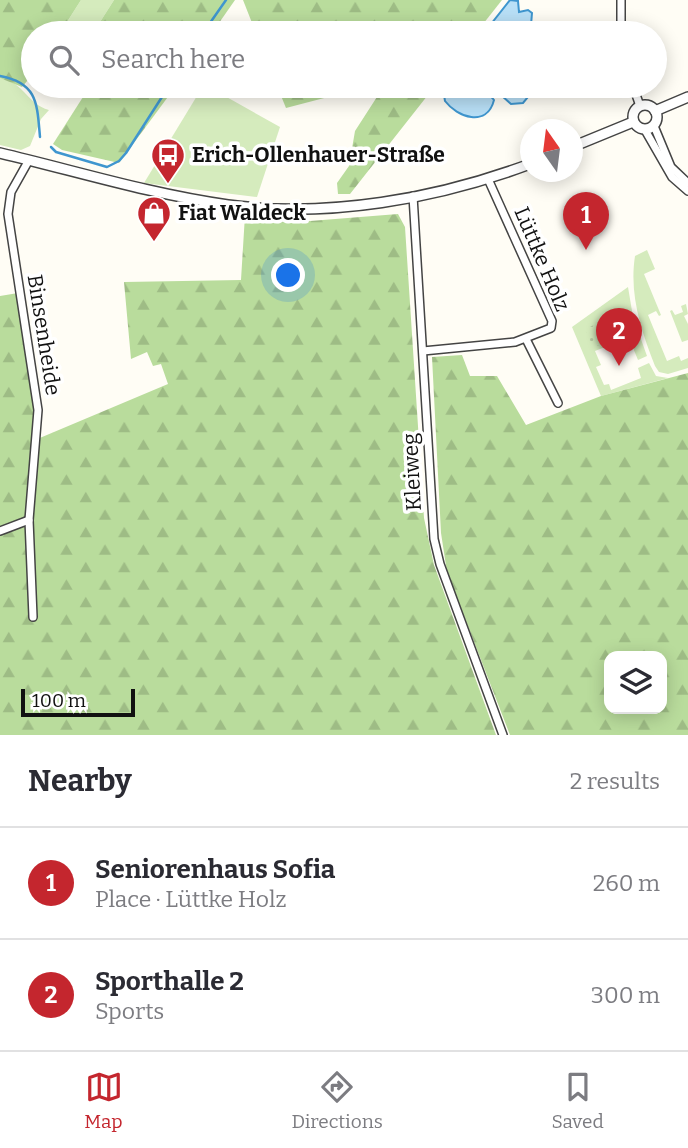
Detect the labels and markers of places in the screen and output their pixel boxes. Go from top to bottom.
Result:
bus stop icon: Erich-Ollenhauer-Straße [149,136,187,185]
place label: Erich-Ollenhauer-Straße [192,142,445,168]
pin: 1 [563,192,609,250]
shop icon: Fiat Waldeck [135,194,173,243]
place label: Fiat Waldeck [178,200,306,226]
pin: 2 [596,308,642,366]

